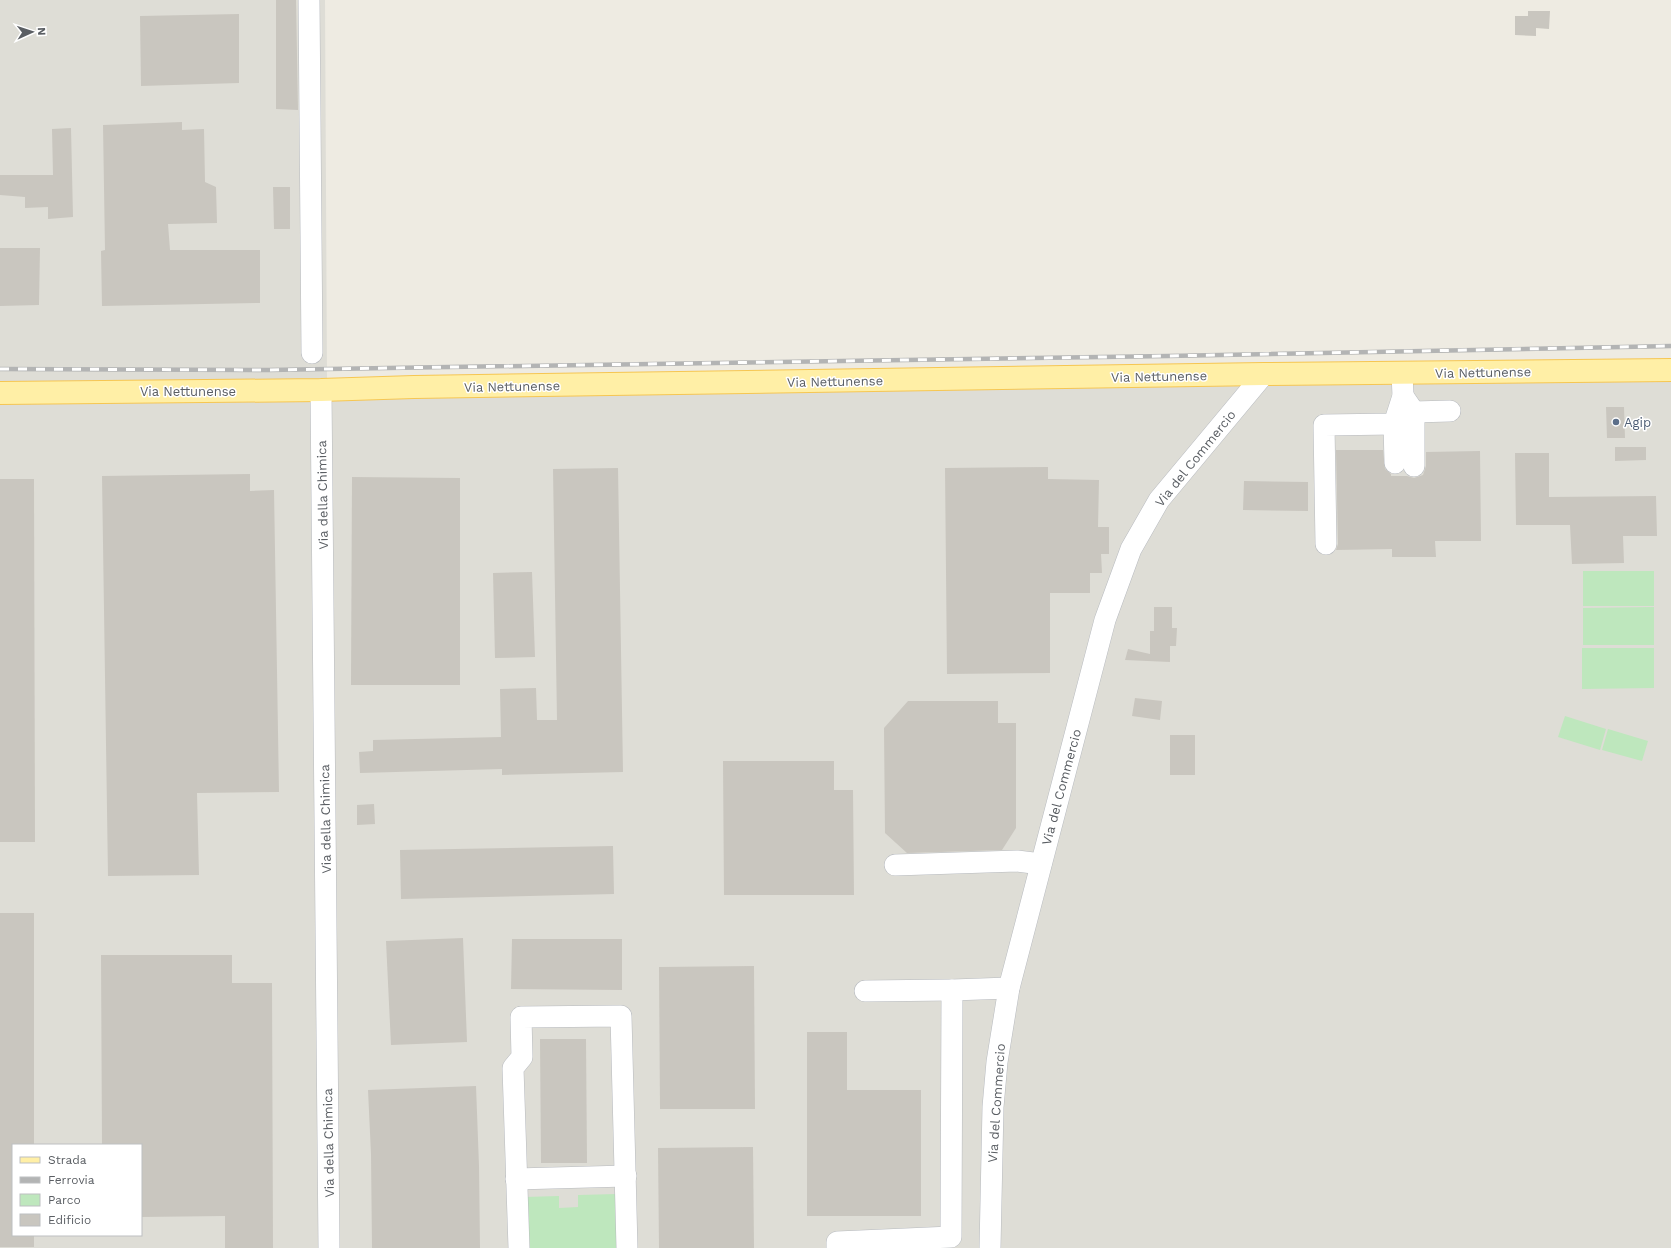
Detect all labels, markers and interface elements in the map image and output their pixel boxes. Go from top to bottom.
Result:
north arrow [12,12,52,52]
text: N [35,27,48,36]
street label: Via Nettunense [1435,364,1531,381]
street label: Via Nettunense [1111,368,1207,385]
street label: Via Nettunense [787,373,883,390]
street label: Via Nettunense [464,378,560,395]
street label: Via Nettunense [140,384,236,399]
street label: Via del Commercio [1152,407,1239,510]
place label: Agip [1624,415,1651,430]
marker: Agip [1611,417,1621,427]
street label: Via della Chimica [314,440,331,550]
street label: Via del Commercio [1039,727,1084,847]
street label: Via della Chimica [317,764,334,874]
street label: Via del Commercio [985,1043,1008,1163]
street label: Via della Chimica [320,1088,337,1198]
legend [12,1144,142,1236]
text: Strada [48,1153,87,1167]
text: Ferrovia [48,1173,95,1187]
text: Parco [48,1193,81,1207]
text: Edificio [48,1213,91,1227]

